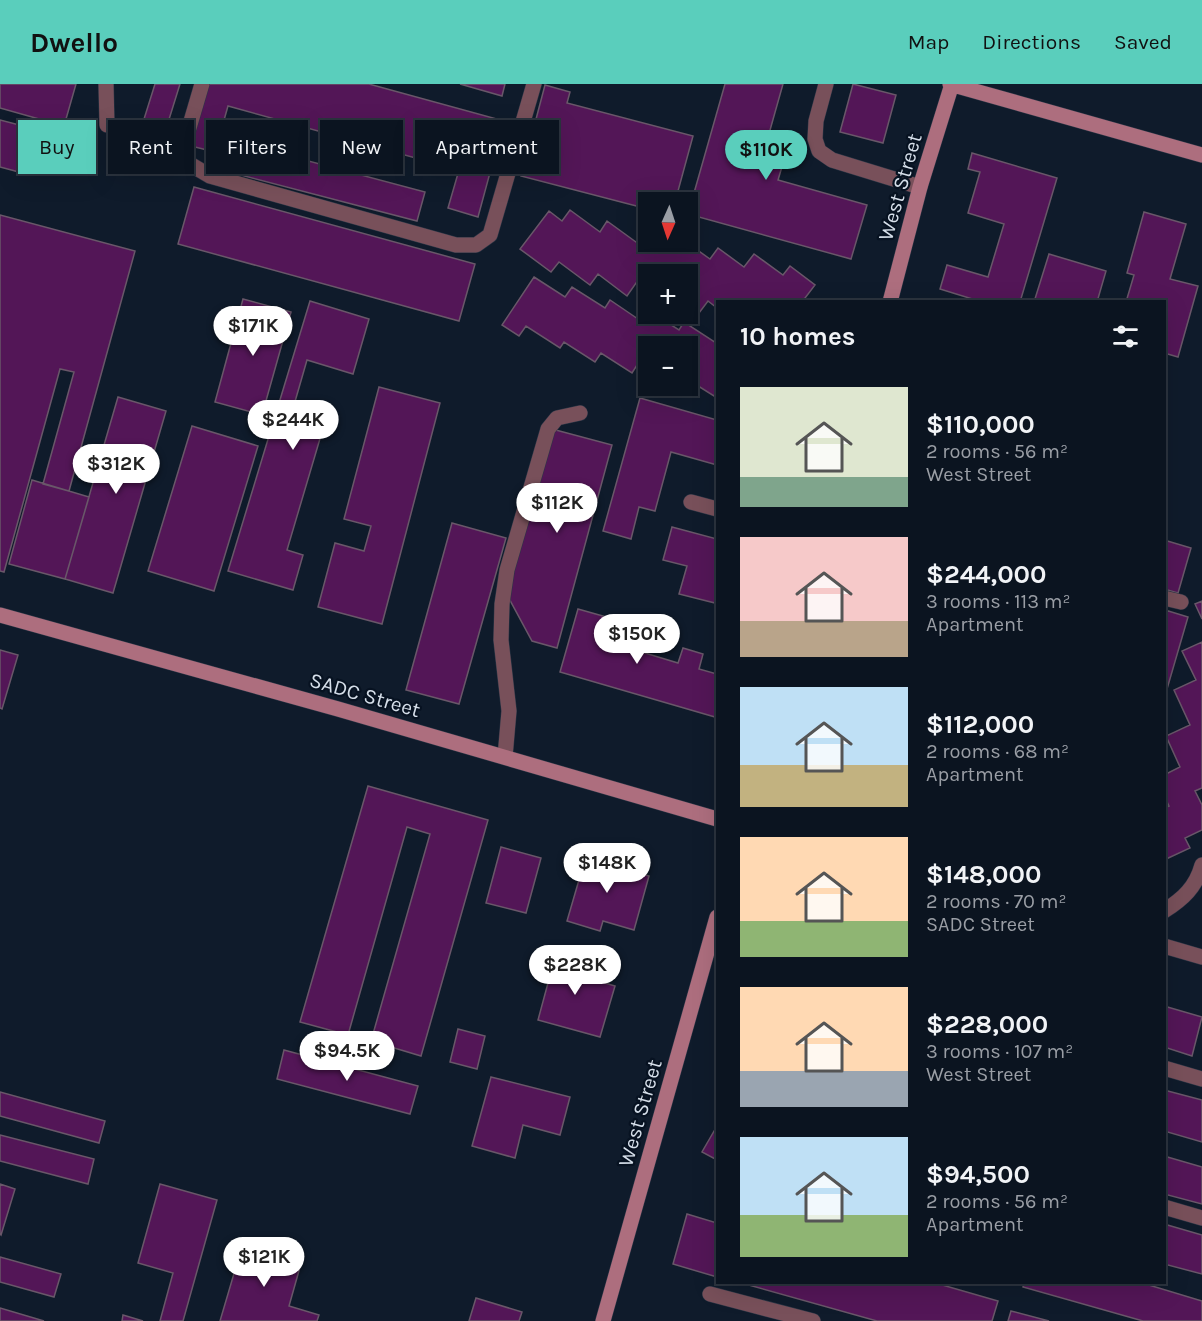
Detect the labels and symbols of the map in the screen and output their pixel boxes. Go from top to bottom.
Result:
pin: $110K [724,130,808,181]
street label: West Street [873,131,927,243]
north arrow [638,192,698,252]
pin: $171K [211,306,295,357]
pin: $244K [251,400,335,451]
pin: $312K [74,444,158,495]
pin: $112K [515,483,599,534]
pin: $150K [595,614,679,665]
street label: SADC Street [307,668,423,722]
pin: $148K [565,843,649,894]
pin: $228K [533,945,617,996]
pin: $94.5K [298,1031,396,1082]
street label: West Street [613,1057,667,1169]
pin: $121K [222,1237,306,1288]

